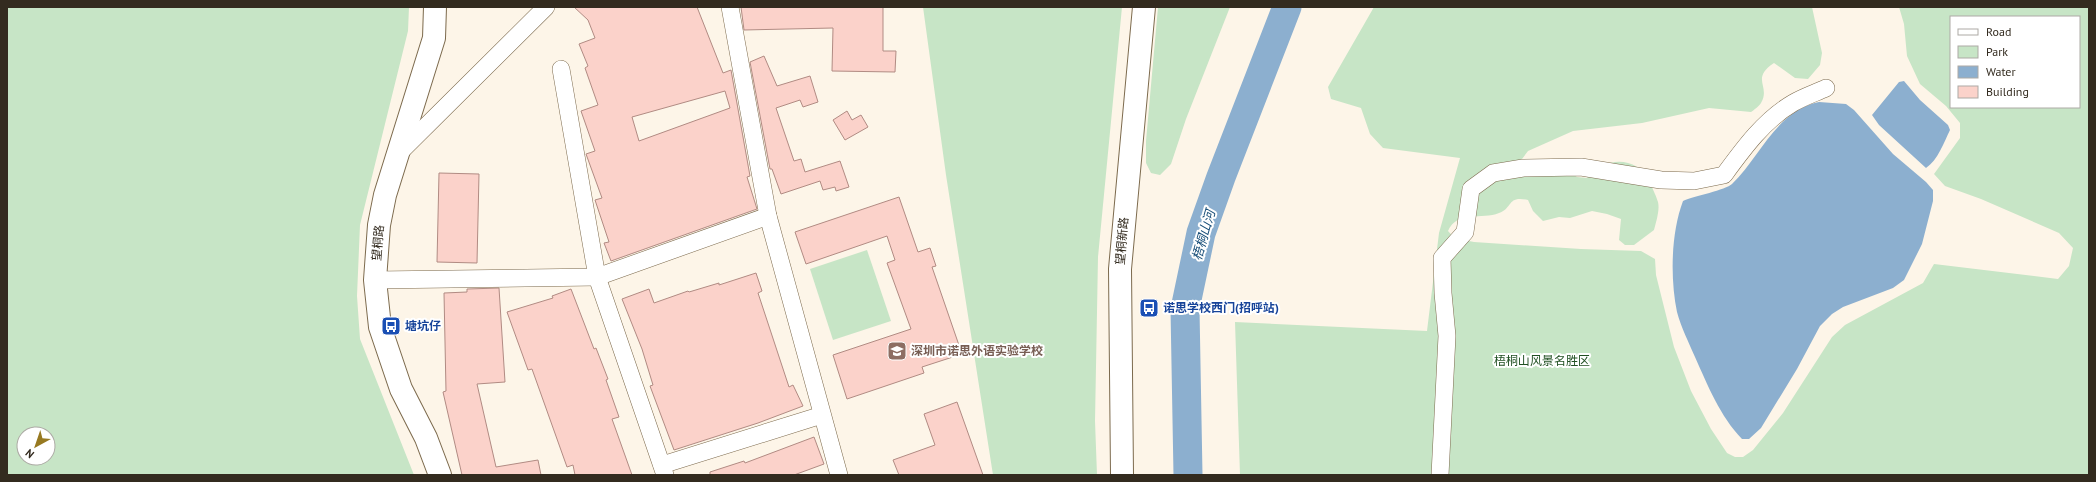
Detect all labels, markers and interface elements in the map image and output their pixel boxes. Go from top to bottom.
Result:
legend [1950,16,2080,108]
text: Road [1986,24,2011,39]
text: Park [1986,44,2008,59]
text: Water [1986,64,2016,79]
text: Building [1986,84,2029,99]
water label: 梧桐山河 [1188,205,1220,262]
street label: 望桐新路 [1112,216,1131,266]
street label: 望桐路 [368,224,387,262]
bus stop icon: 诺思学校西门(招呼站) [1138,297,1160,319]
place label: 诺思学校西门(招呼站) [1163,300,1279,315]
bus stop icon: 塘坑仔 [380,315,402,337]
place label: 塘坑仔 [405,318,441,333]
school or university icon: 深圳市诺思外语实验学校 [886,340,908,362]
place label: 深圳市诺思外语实验学校 [911,343,1043,358]
park label: 梧桐山风景名胜区 [1494,353,1590,368]
north arrow [16,426,56,466]
text: N [22,446,37,461]

